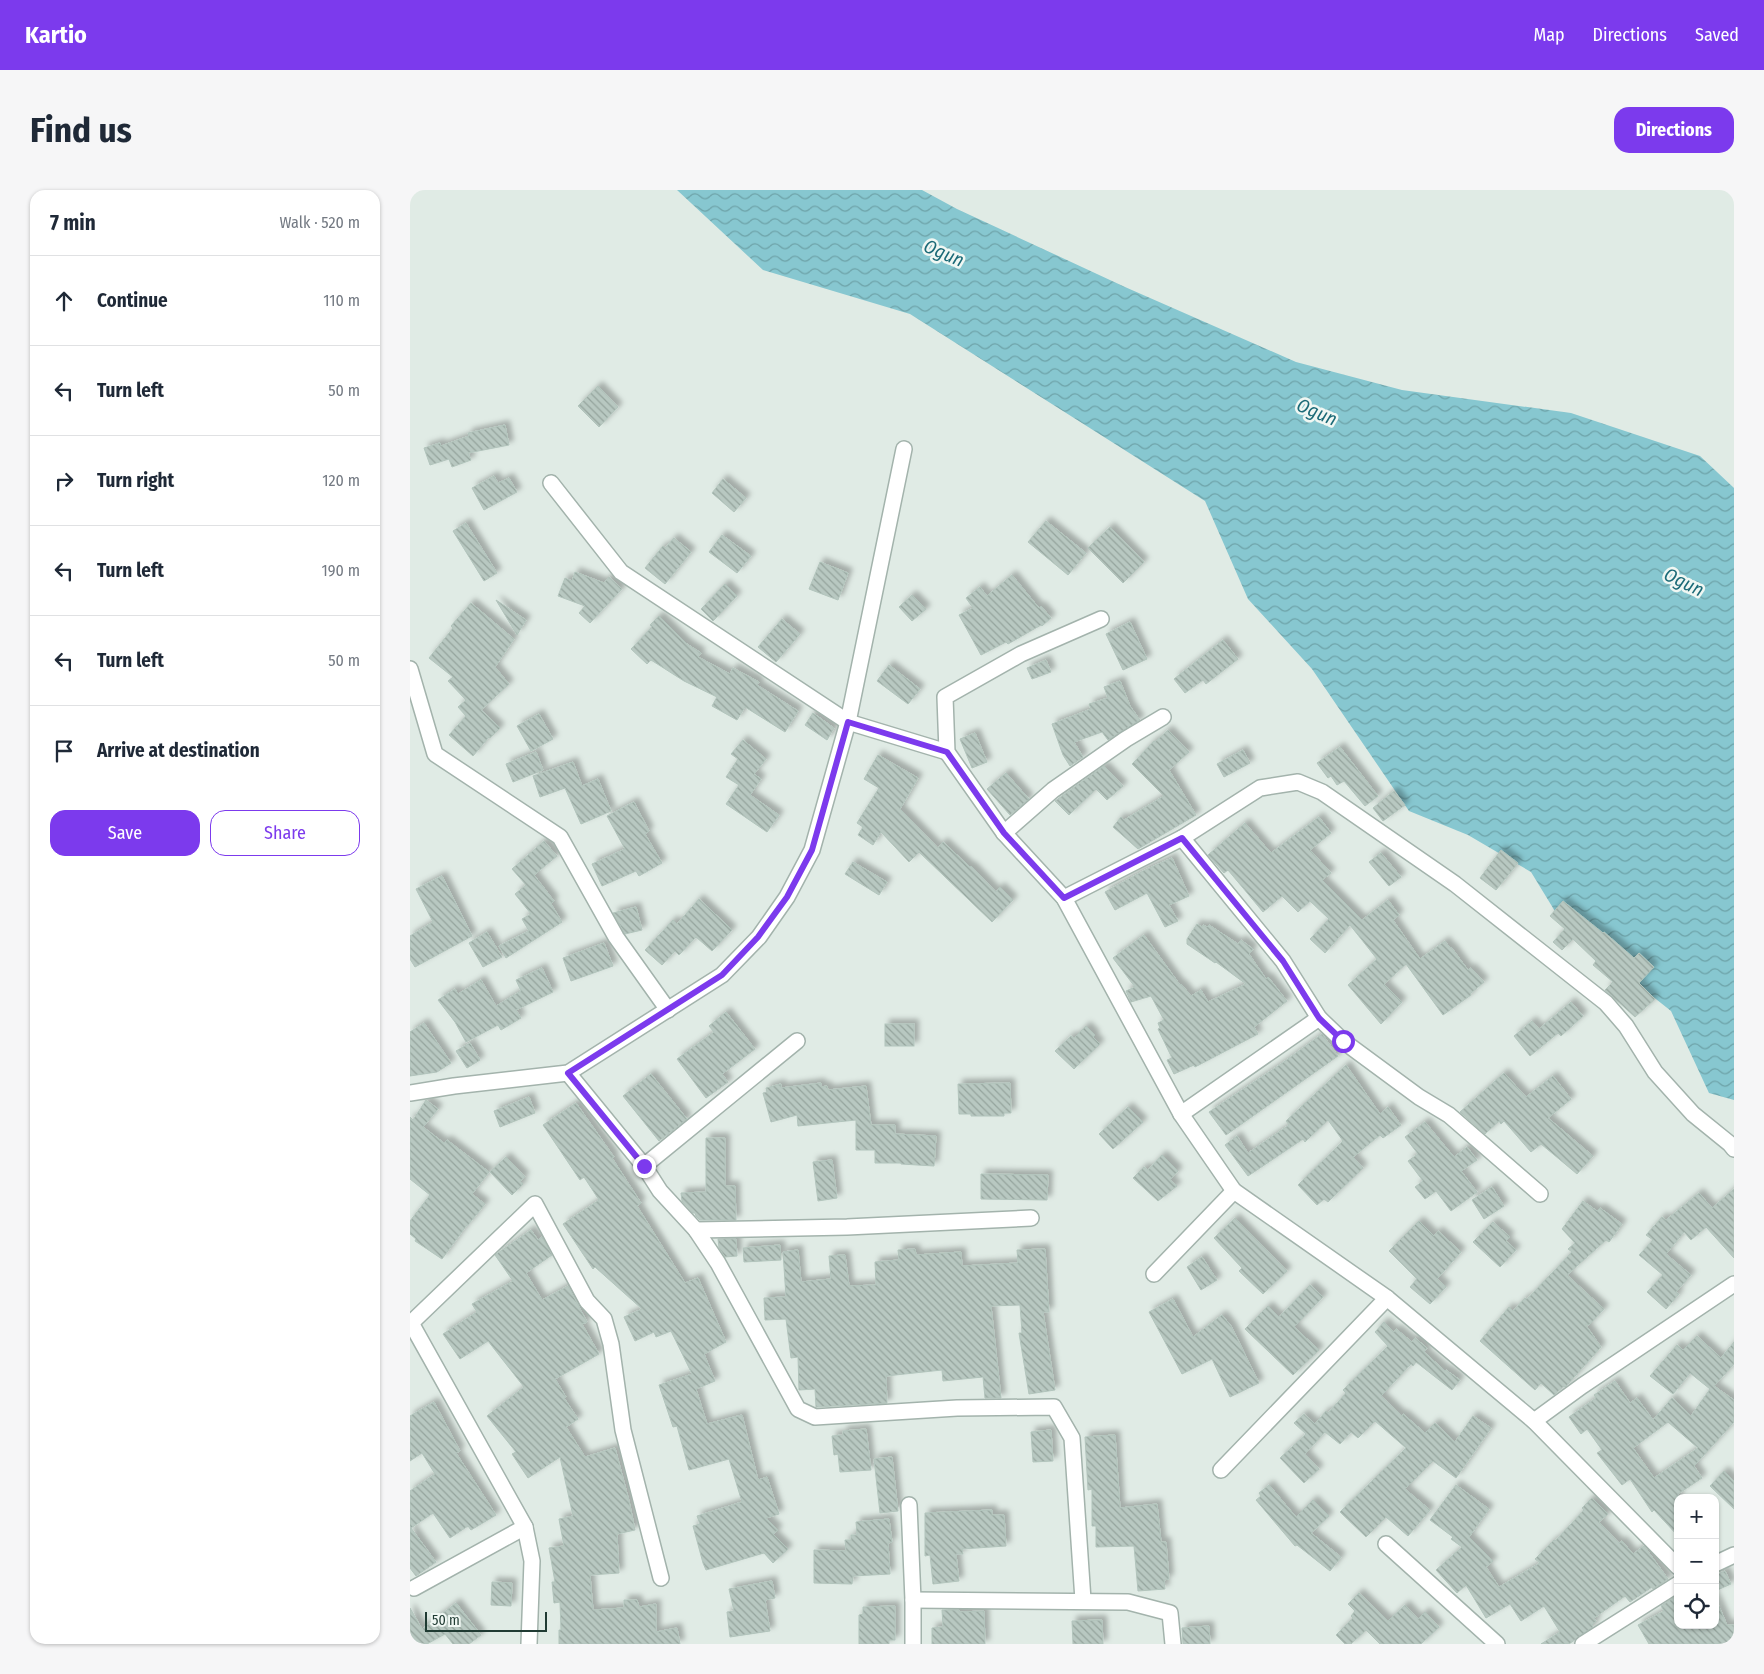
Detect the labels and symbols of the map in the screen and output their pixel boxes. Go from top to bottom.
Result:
water label: Ogun [920,234,968,272]
water label: Ogun [1293,393,1341,431]
water label: Ogun [1660,563,1708,601]
route start [1332,1030,1355,1053]
route end [633,1155,656,1178]
scale bar [425,1609,548,1632]

